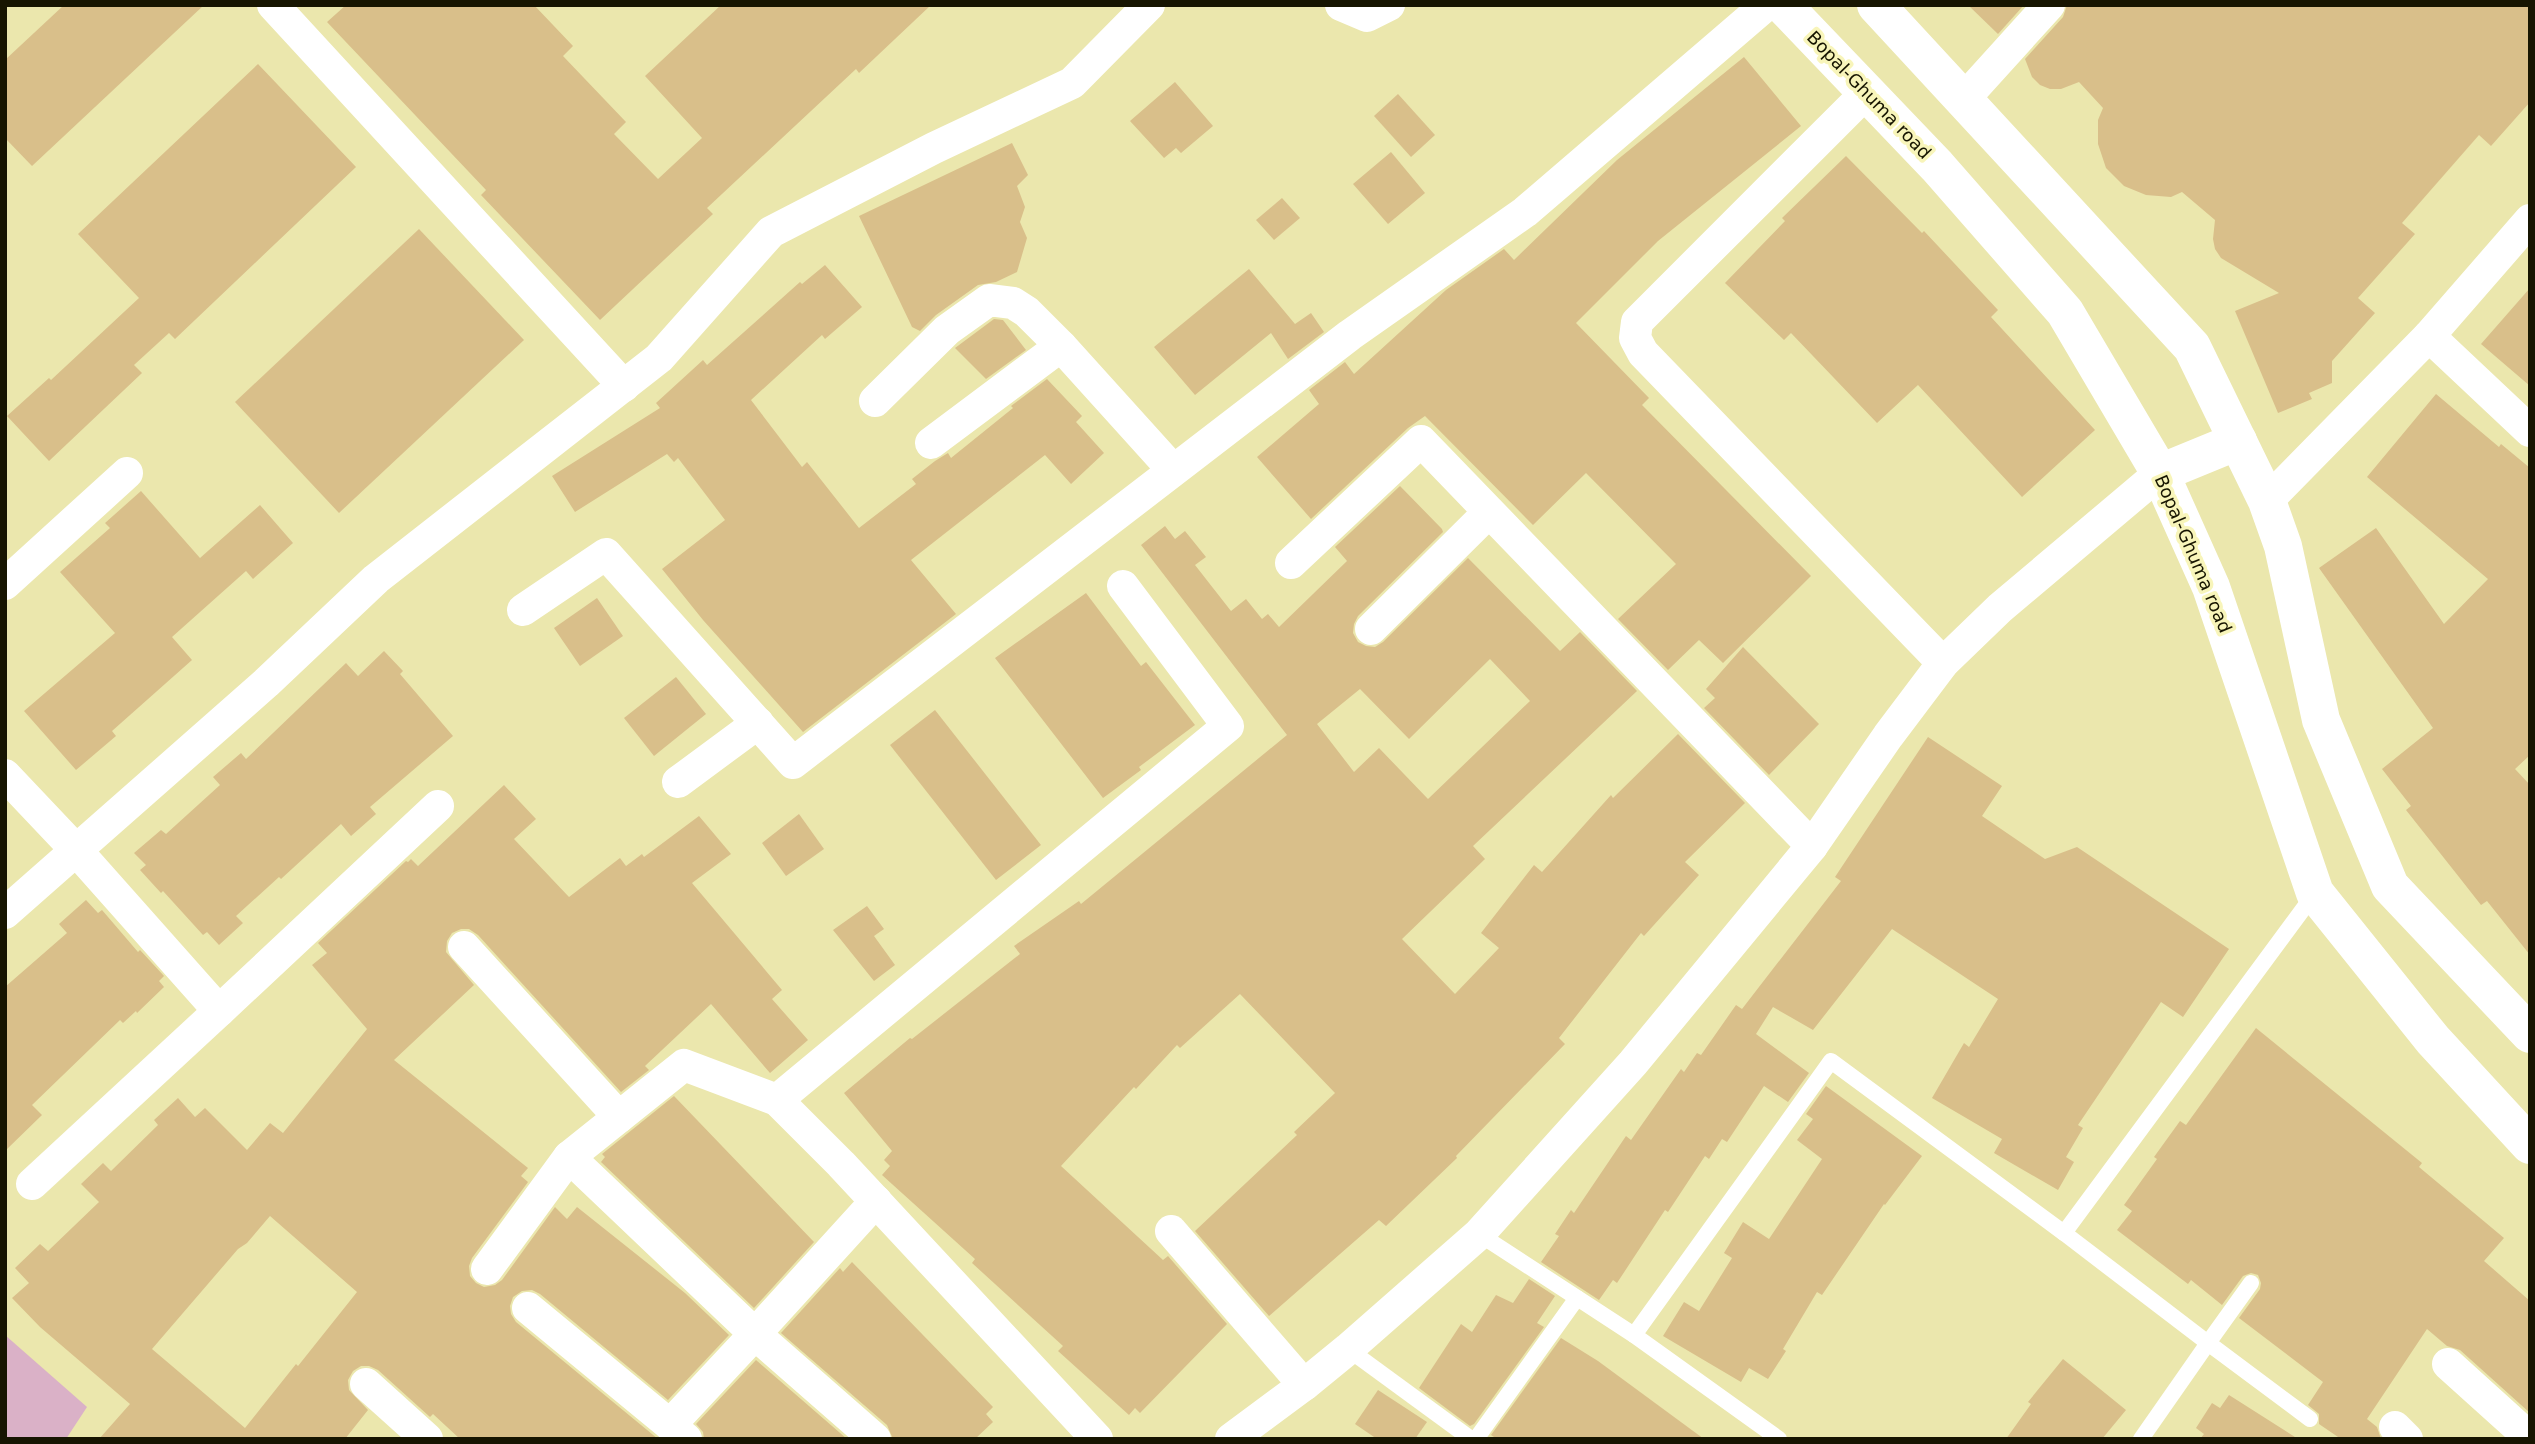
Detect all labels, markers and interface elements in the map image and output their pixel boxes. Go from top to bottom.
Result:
street label: Bopal-Ghuma road [1803,26,1936,163]
street label: Bopal-Ghuma road [2151,472,2236,636]

